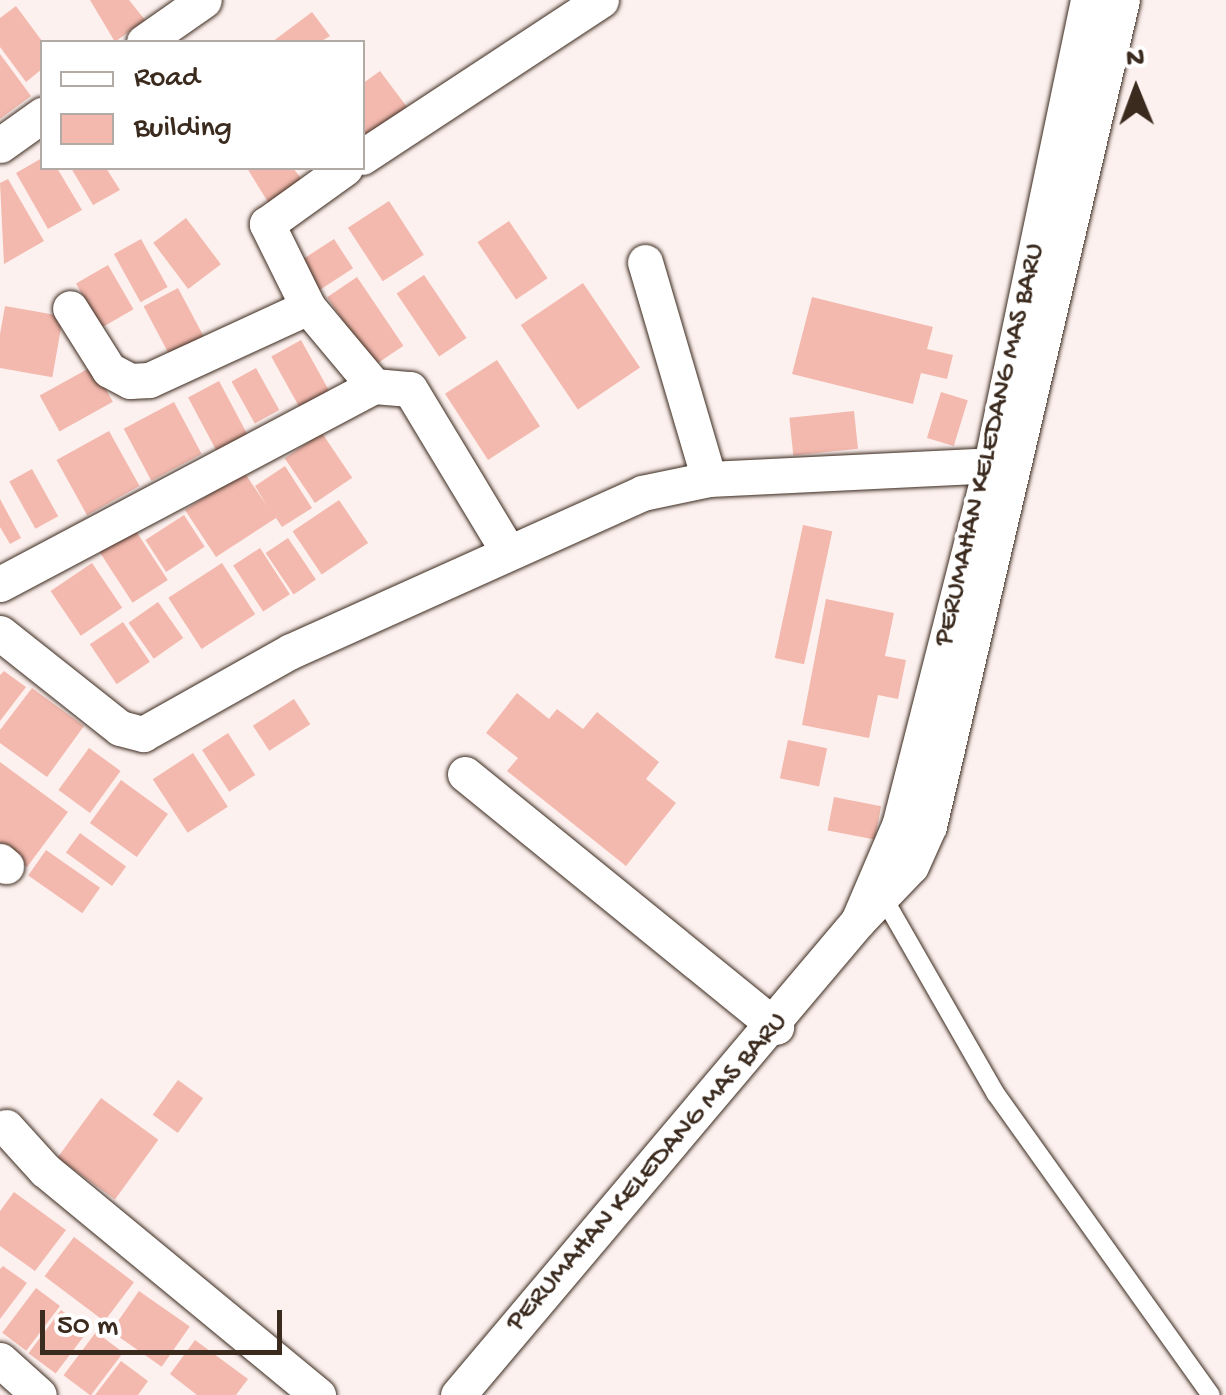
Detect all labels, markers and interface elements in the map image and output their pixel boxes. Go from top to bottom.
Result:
legend [40,40,365,170]
north arrow [1086,40,1186,140]
text: N [1126,43,1145,76]
text: Road [134,62,200,97]
text: Building [134,112,232,147]
street label: PERUMAHAN KELEDANG MAS BARU [928,240,1054,650]
street label: PERUMAHAN KELEDANG MAS BARU [500,1006,796,1340]
scale bar [45,1290,288,1352]
text: 50 m [57,1310,118,1345]

